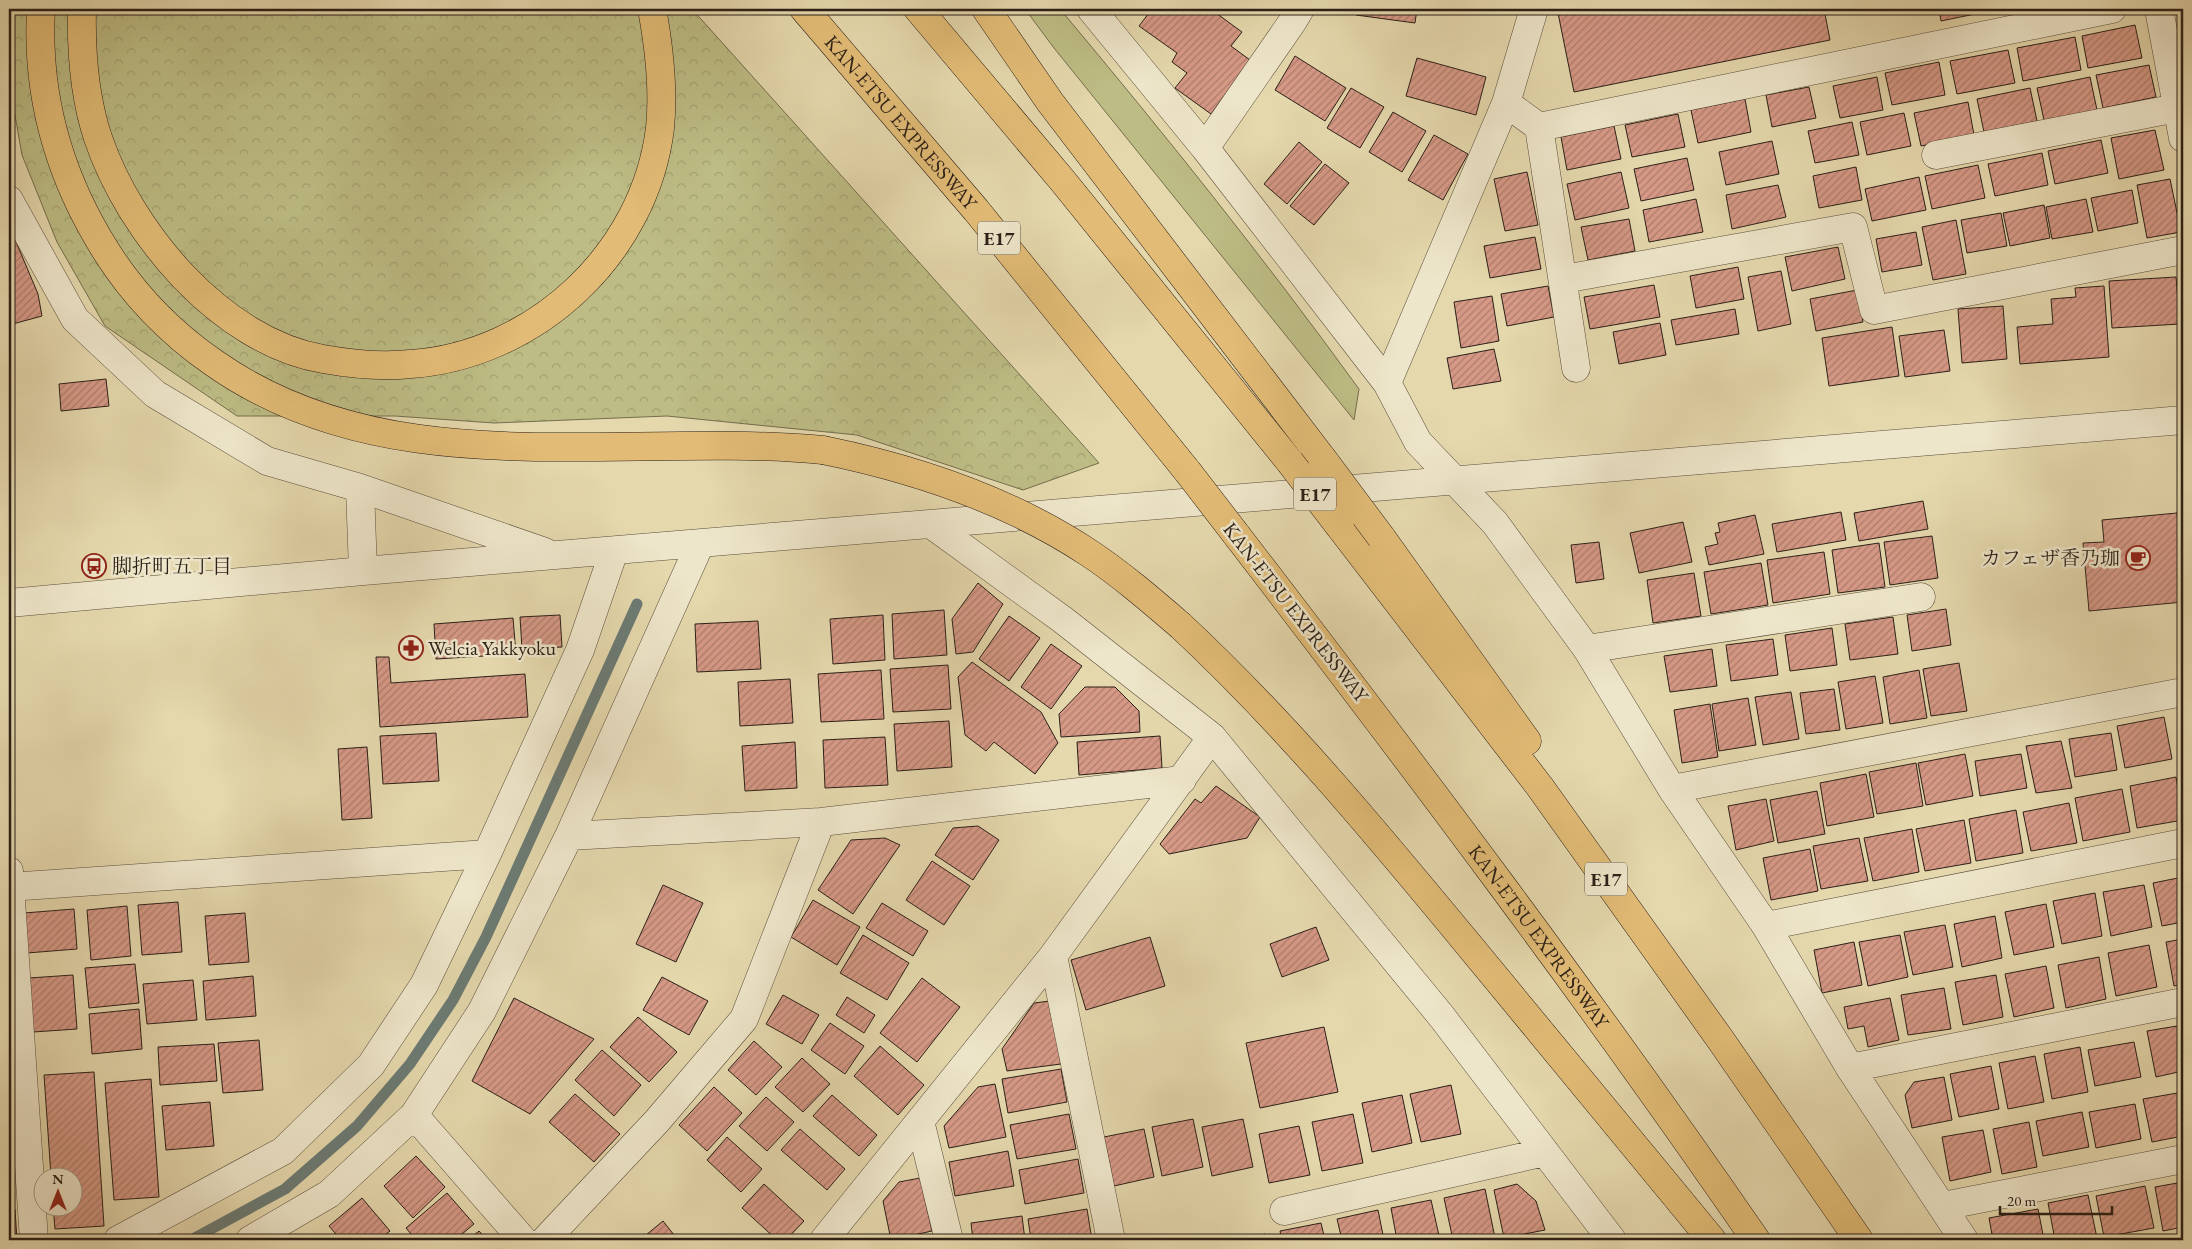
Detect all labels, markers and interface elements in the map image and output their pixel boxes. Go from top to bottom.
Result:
street label: KAN-ETSU EXPRESSWAY [819,29,984,216]
road number: E17 [978,222,1020,254]
road number: E17 [1294,478,1336,510]
street label: KAN-ETSU EXPRESSWAY [1217,517,1375,709]
place label: カフェザ香乃珈 [1981,545,2120,571]
cafe icon: カフェザ香乃珈 [2125,545,2151,571]
bus stop icon: 脚折町五丁目 [81,553,107,579]
place label: 脚折町五丁目 [112,553,232,579]
pharmacy icon: Welcia Yakkyoku [398,635,424,661]
place label: Welcia Yakkyoku [428,635,556,661]
street label: KAN-ETSU EXPRESSWAY [1463,839,1616,1034]
road number: E17 [1585,862,1627,896]
north arrow [32,1166,82,1216]
text: N [52,1170,64,1188]
scale bar [2000,1184,2112,1216]
text: 20 m [2007,1191,2036,1210]

